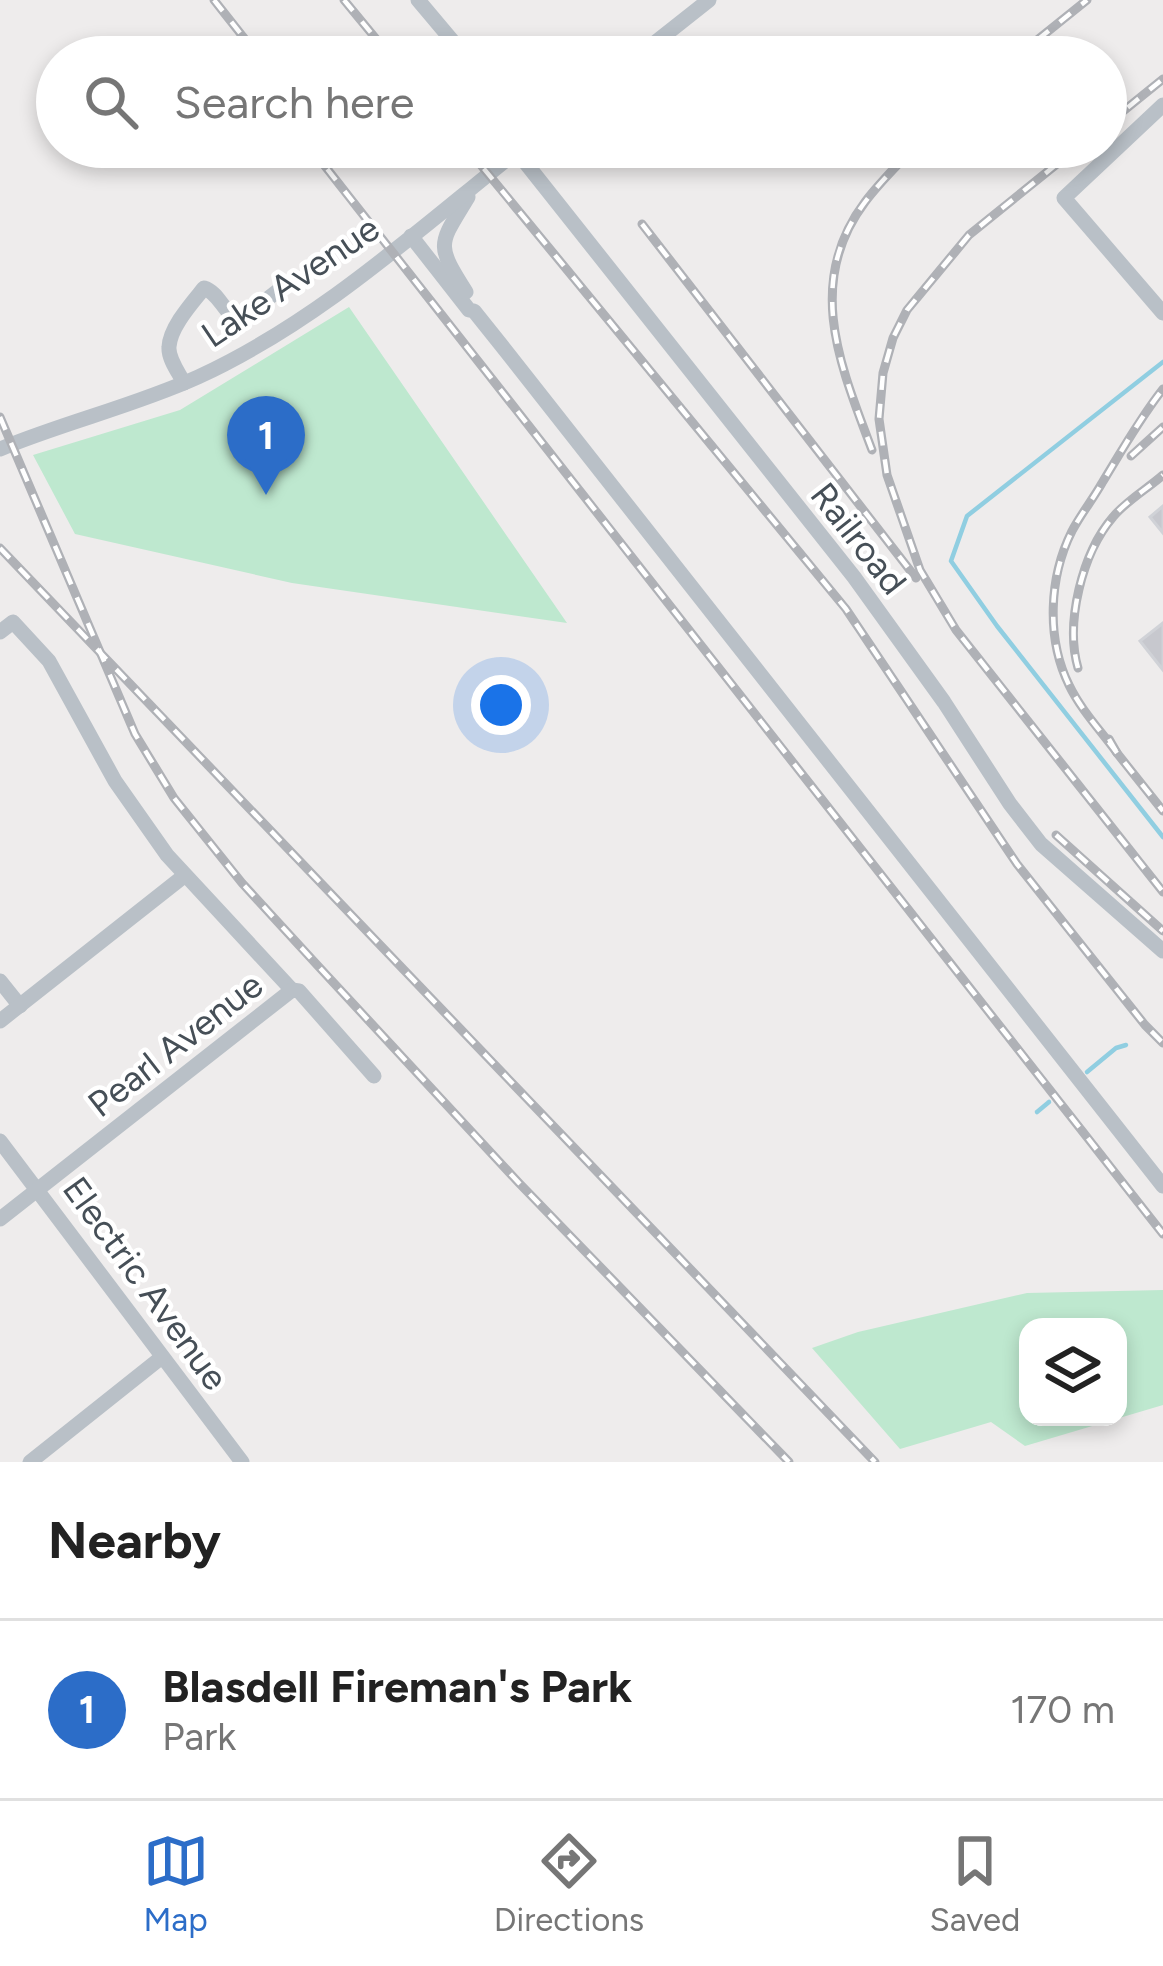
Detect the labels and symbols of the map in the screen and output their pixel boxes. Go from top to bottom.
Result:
street label: Lake Avenue [194,206,387,356]
pin: 1 [227,396,305,495]
street label: Railroad [802,474,915,603]
your location [471,675,531,735]
street label: Pearl Avenue [80,963,271,1126]
street label: Electric Avenue [54,1168,237,1398]

